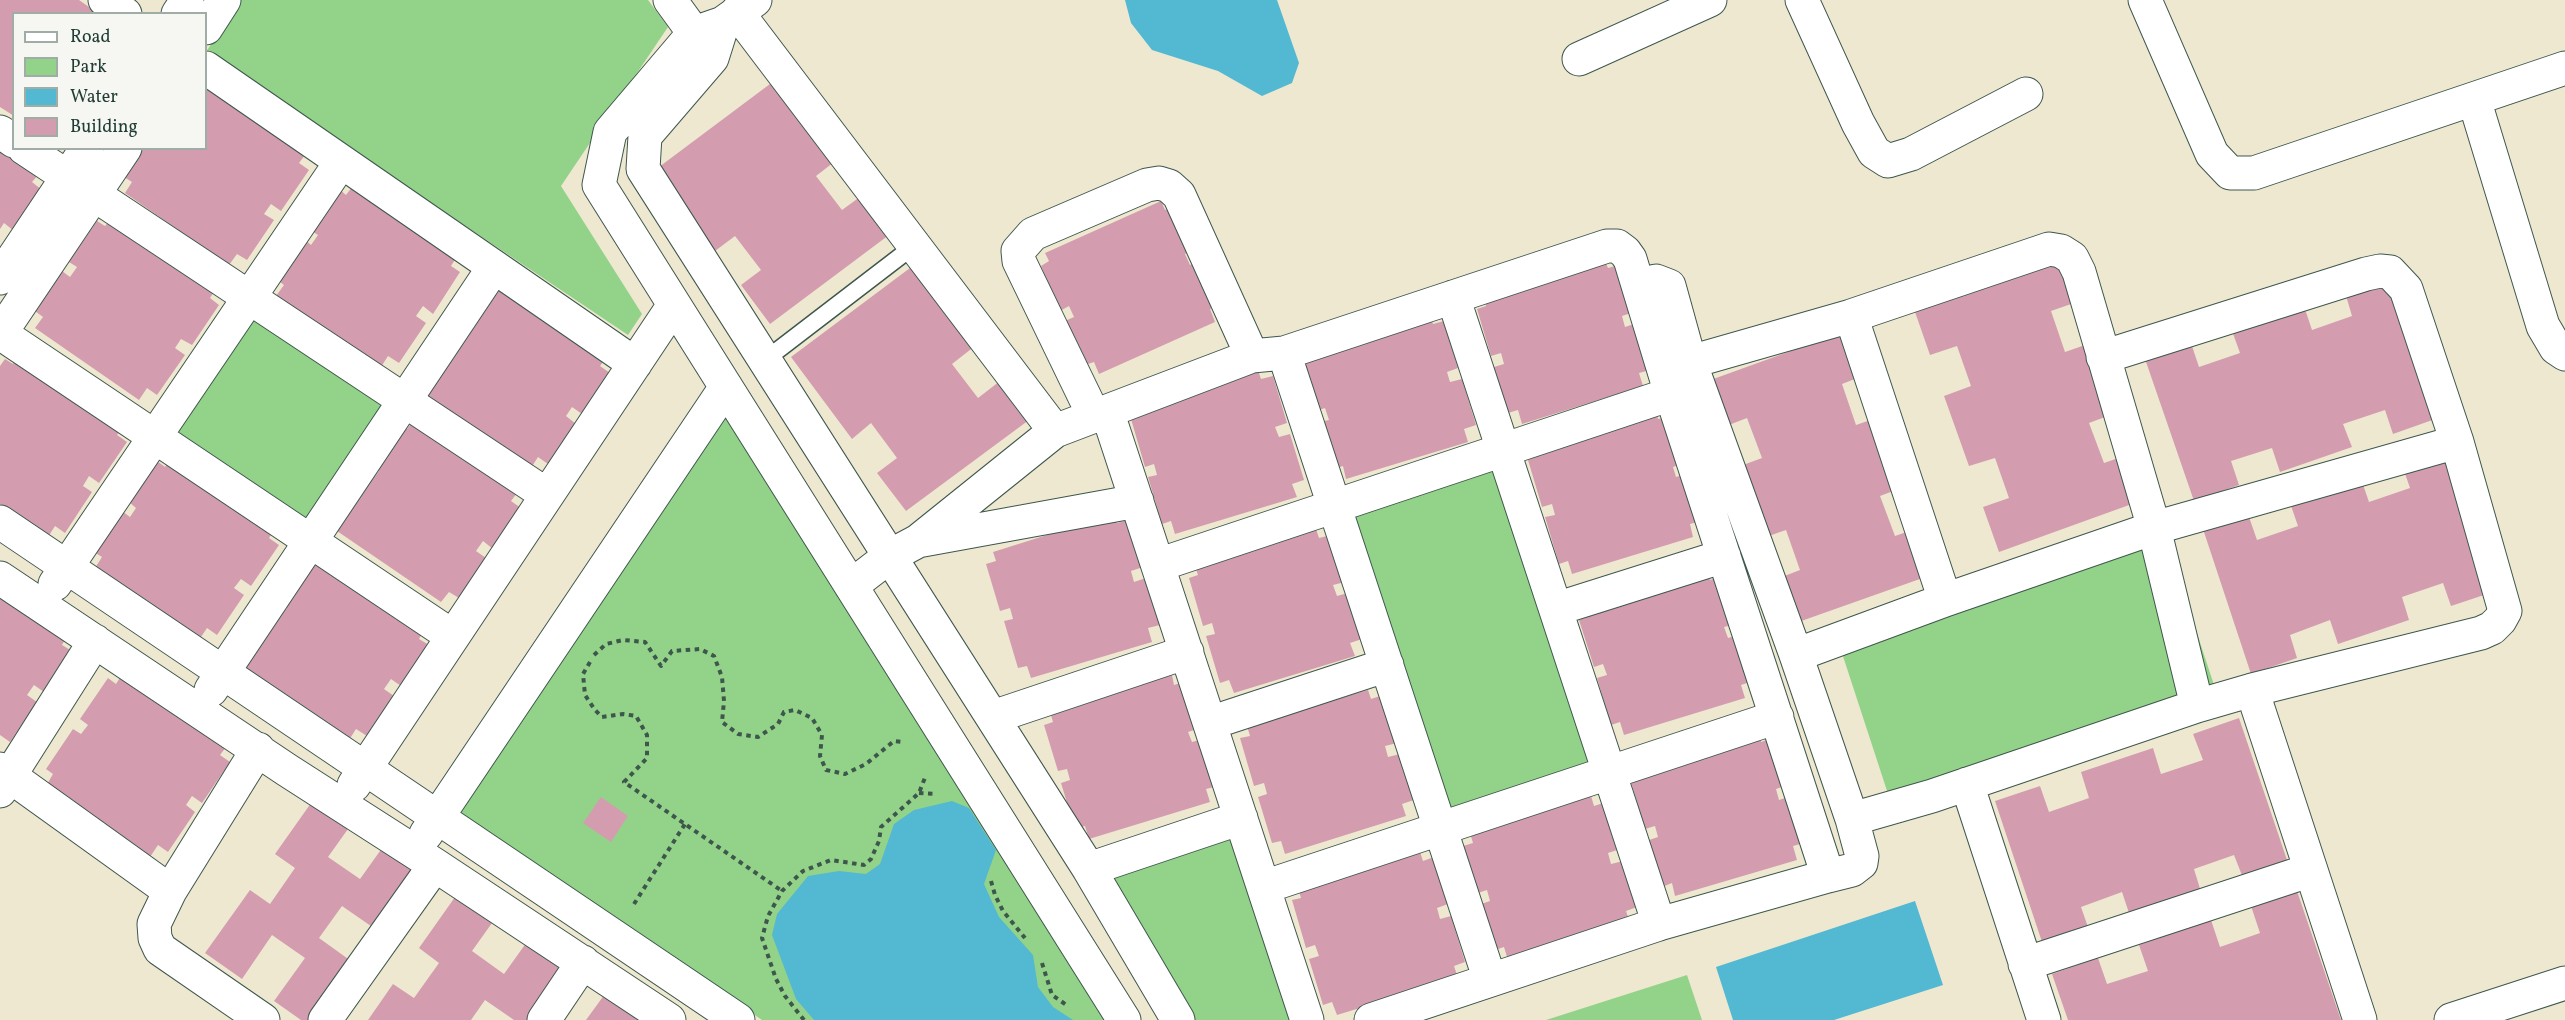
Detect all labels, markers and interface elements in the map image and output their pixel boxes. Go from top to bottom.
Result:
legend [12,12,207,150]
text: Road [70,25,111,50]
text: Park [70,55,107,80]
text: Water [70,85,118,110]
text: Building [70,115,138,140]

